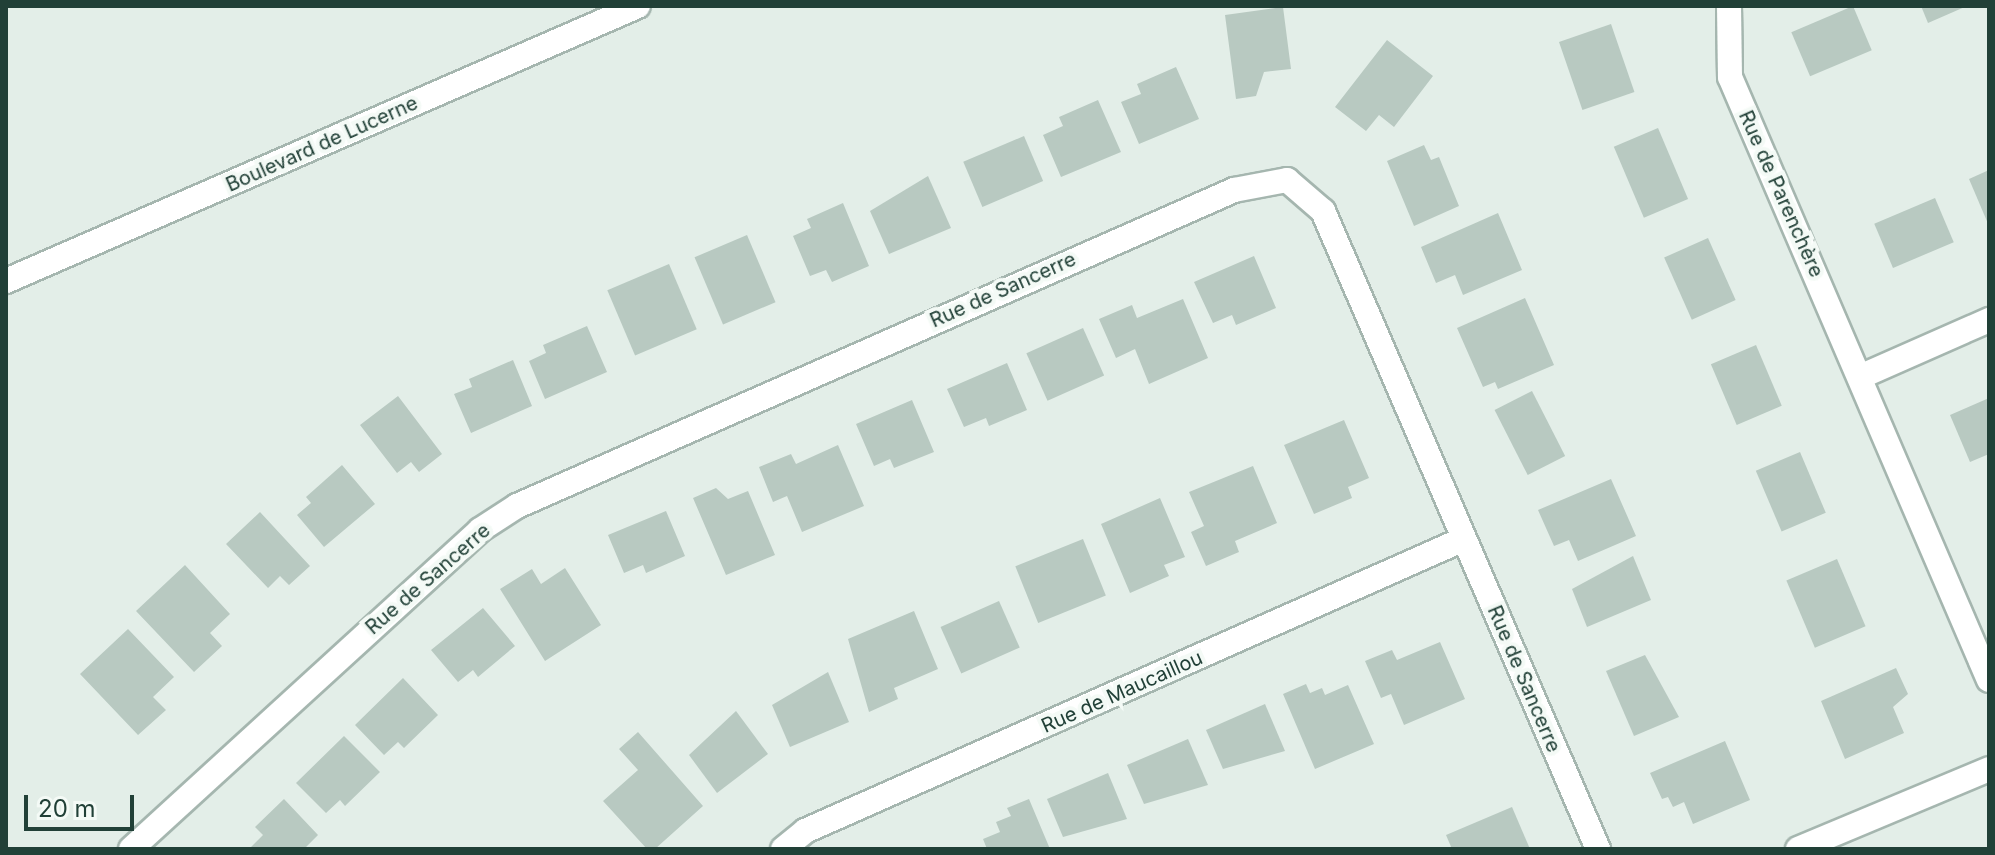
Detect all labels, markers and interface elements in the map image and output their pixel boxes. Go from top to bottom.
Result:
street label: Boulevard de Lucerne [222,91,422,197]
street label: Rue de Parenchère [1733,107,1829,281]
street label: Rue de Sancerre [926,247,1080,333]
street label: Rue de Sancerre [361,518,495,640]
street label: Rue de Sancerre [1482,602,1566,756]
street label: Rue de Maucaillou [1038,646,1206,738]
scale bar [28,779,138,829]
text: 20 m [38,794,96,823]

